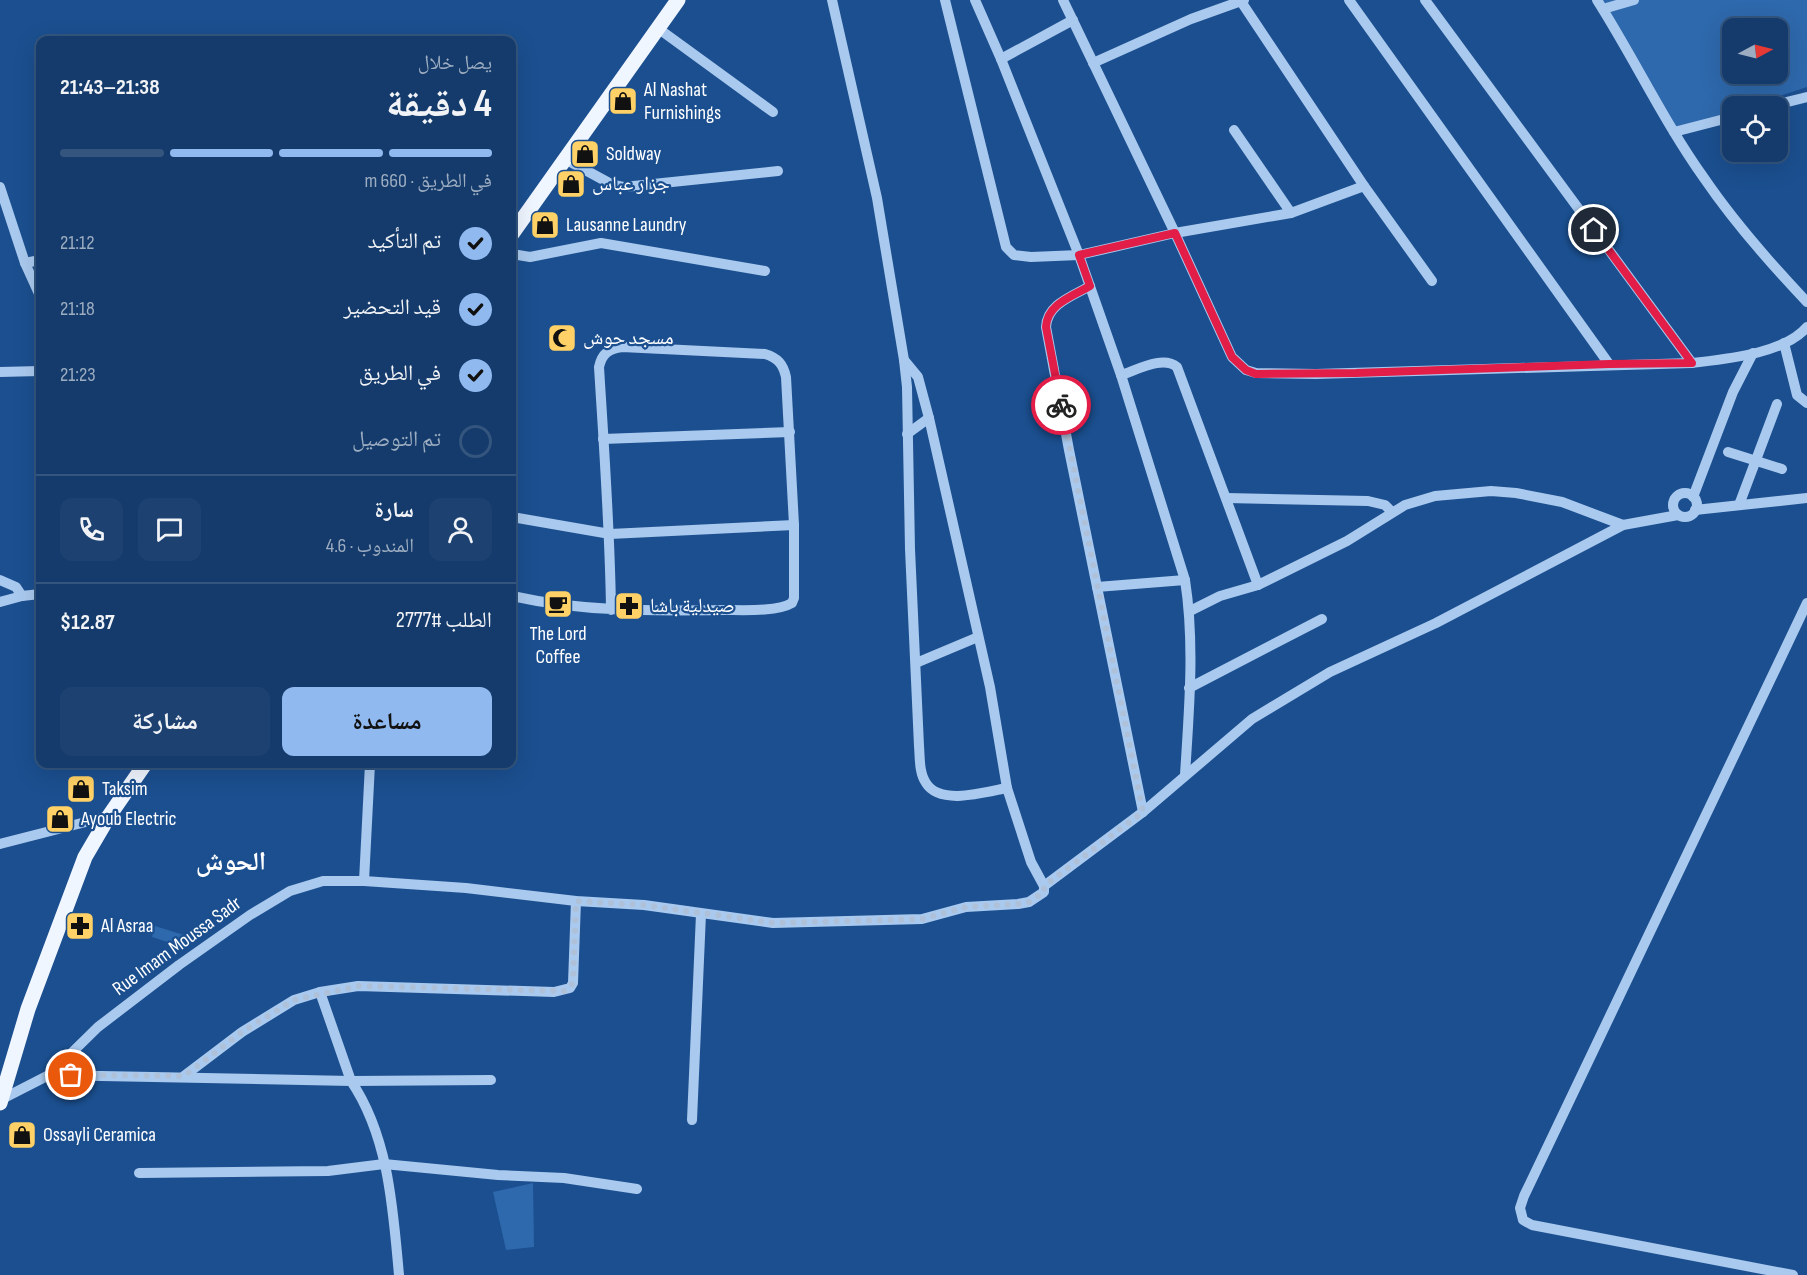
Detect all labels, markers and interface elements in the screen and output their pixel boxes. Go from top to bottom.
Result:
north arrow [1722,18,1788,84]
map controls [1722,18,1788,162]
text: يصل خلال [418,51,492,75]
text: 21:38–21:43 [60,74,160,101]
place label: Al Nashat Furnishings [643,78,721,125]
text: 4 دقيقة [386,81,492,128]
shop icon: Al Nashat Furnishings [607,85,639,117]
button: locate [1722,96,1788,162]
shop icon: Soldway [569,138,601,170]
place label: Soldway [606,142,661,166]
shop icon: جزار عباس [555,168,587,200]
text: في الطريق · 660 m [364,169,492,193]
place label: جزار عباس [592,172,670,196]
pin [1568,204,1619,255]
shop icon: Lausanne Laundry [529,209,561,241]
place label: Lausanne Laundry [566,213,687,237]
icon: home [1577,213,1610,246]
icon: check [459,227,492,260]
text: تم التأكيد [367,228,441,255]
text: 21:12 [60,231,95,255]
icon: check [459,293,492,326]
text: قيد التحضير [344,294,441,321]
text: 21:18 [60,297,95,321]
mosque icon: مسجد حوش [546,322,578,354]
place label: مسجد حوش [583,326,674,350]
icon: check [459,359,492,392]
text: في الطريق [359,360,441,387]
text: 21:23 [60,363,96,387]
courier [1031,375,1091,435]
icon: bike [1045,389,1078,422]
text: تم التوصيل [352,426,441,453]
text: سارة [375,497,414,524]
button: phone [60,498,123,561]
button: chat [138,498,201,561]
button: person [429,498,492,561]
text: المندوب · 4.6 [326,534,414,558]
cafe icon: The Lord Coffee [542,588,574,620]
pharmacy icon: صيدلية باشا [613,590,645,622]
place label: صيدلية باشا [650,594,735,618]
text: الطلب #2777 [396,607,492,634]
text: $12.87 [60,609,115,636]
place label: The Lord Coffee [530,622,586,669]
button: مشاركة [60,687,270,756]
button: مساعدة [282,687,492,756]
shop icon: Taksim [65,773,97,805]
place label: Taksim [102,777,148,801]
shop icon: Ayoub Electric [44,803,76,835]
place label: Ayoub Electric [80,807,176,831]
district label: الحوش [196,847,266,878]
street label: Rue Imam Moussa Sadr [108,891,246,1001]
pharmacy icon: Al Asraa [64,910,96,942]
place label: Al Asraa [100,914,153,938]
pin [45,1049,96,1100]
icon: bag [54,1058,87,1091]
shop icon: Ossayli Ceramica [6,1119,38,1151]
place label: Ossayli Ceramica [43,1123,156,1147]

